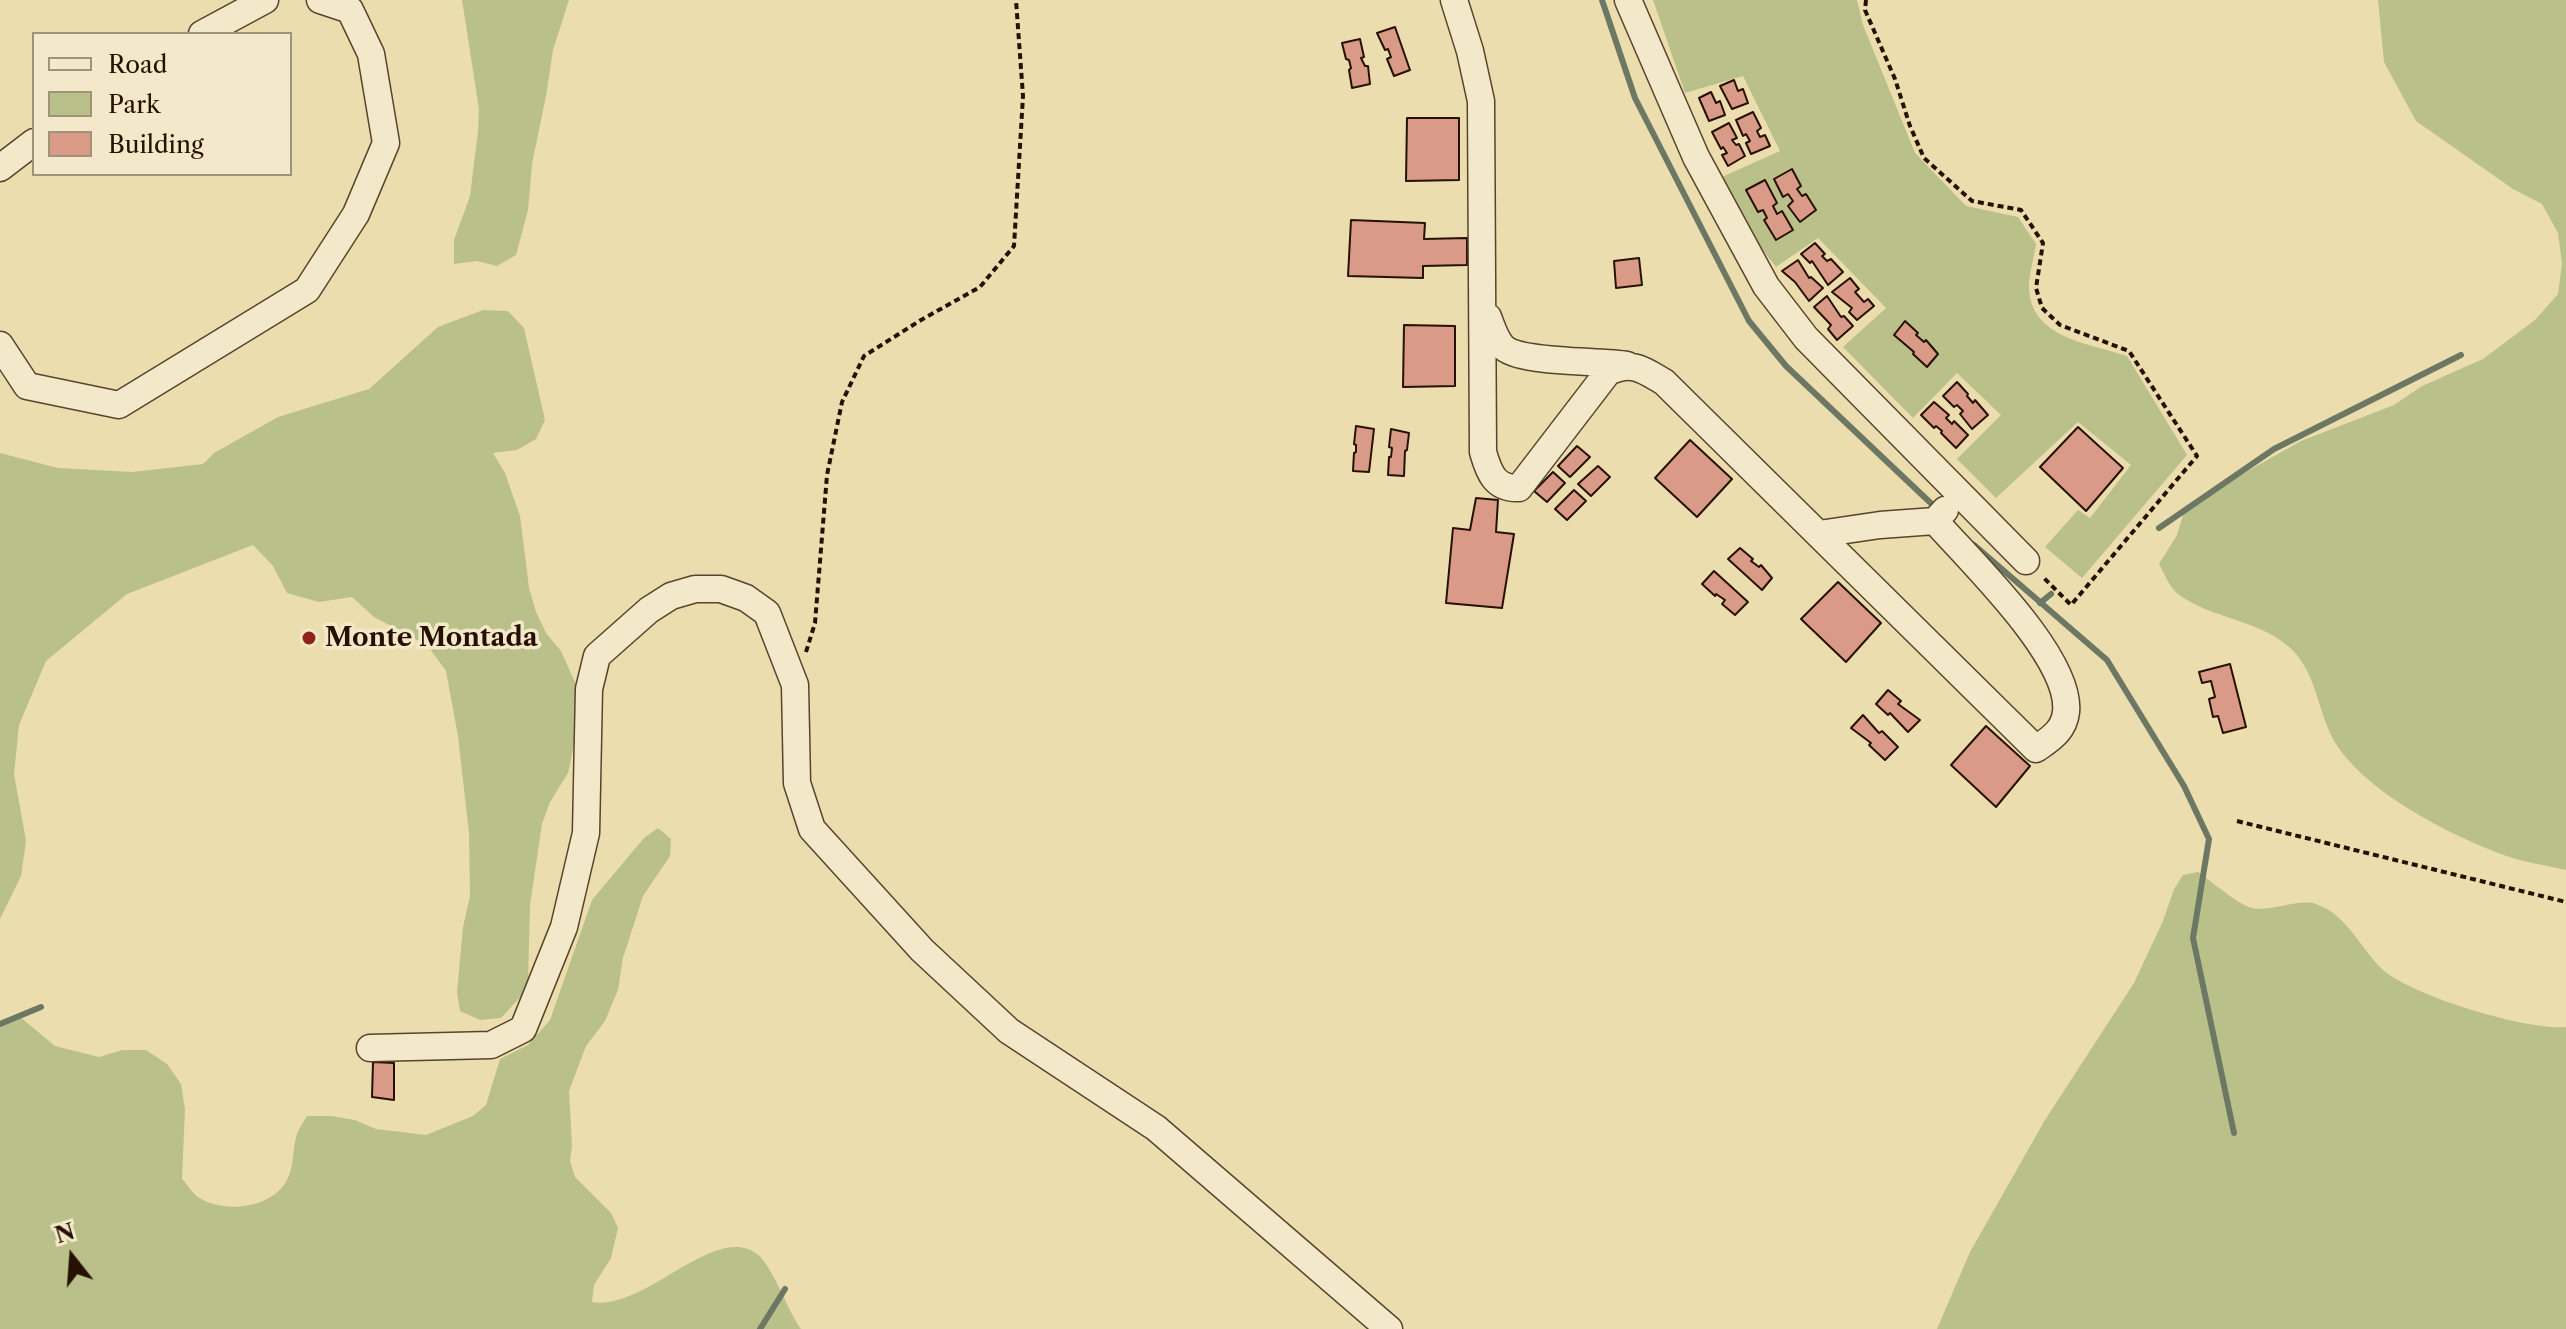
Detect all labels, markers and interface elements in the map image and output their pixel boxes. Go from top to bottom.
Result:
legend [32,32,292,176]
text: Road [108,50,167,79]
text: Park [108,90,160,119]
text: Building [108,130,204,159]
place label: Monte Montada [325,622,538,654]
marker: Monte Montada [300,629,318,647]
north arrow [32,1217,112,1297]
text: N [52,1218,78,1249]

